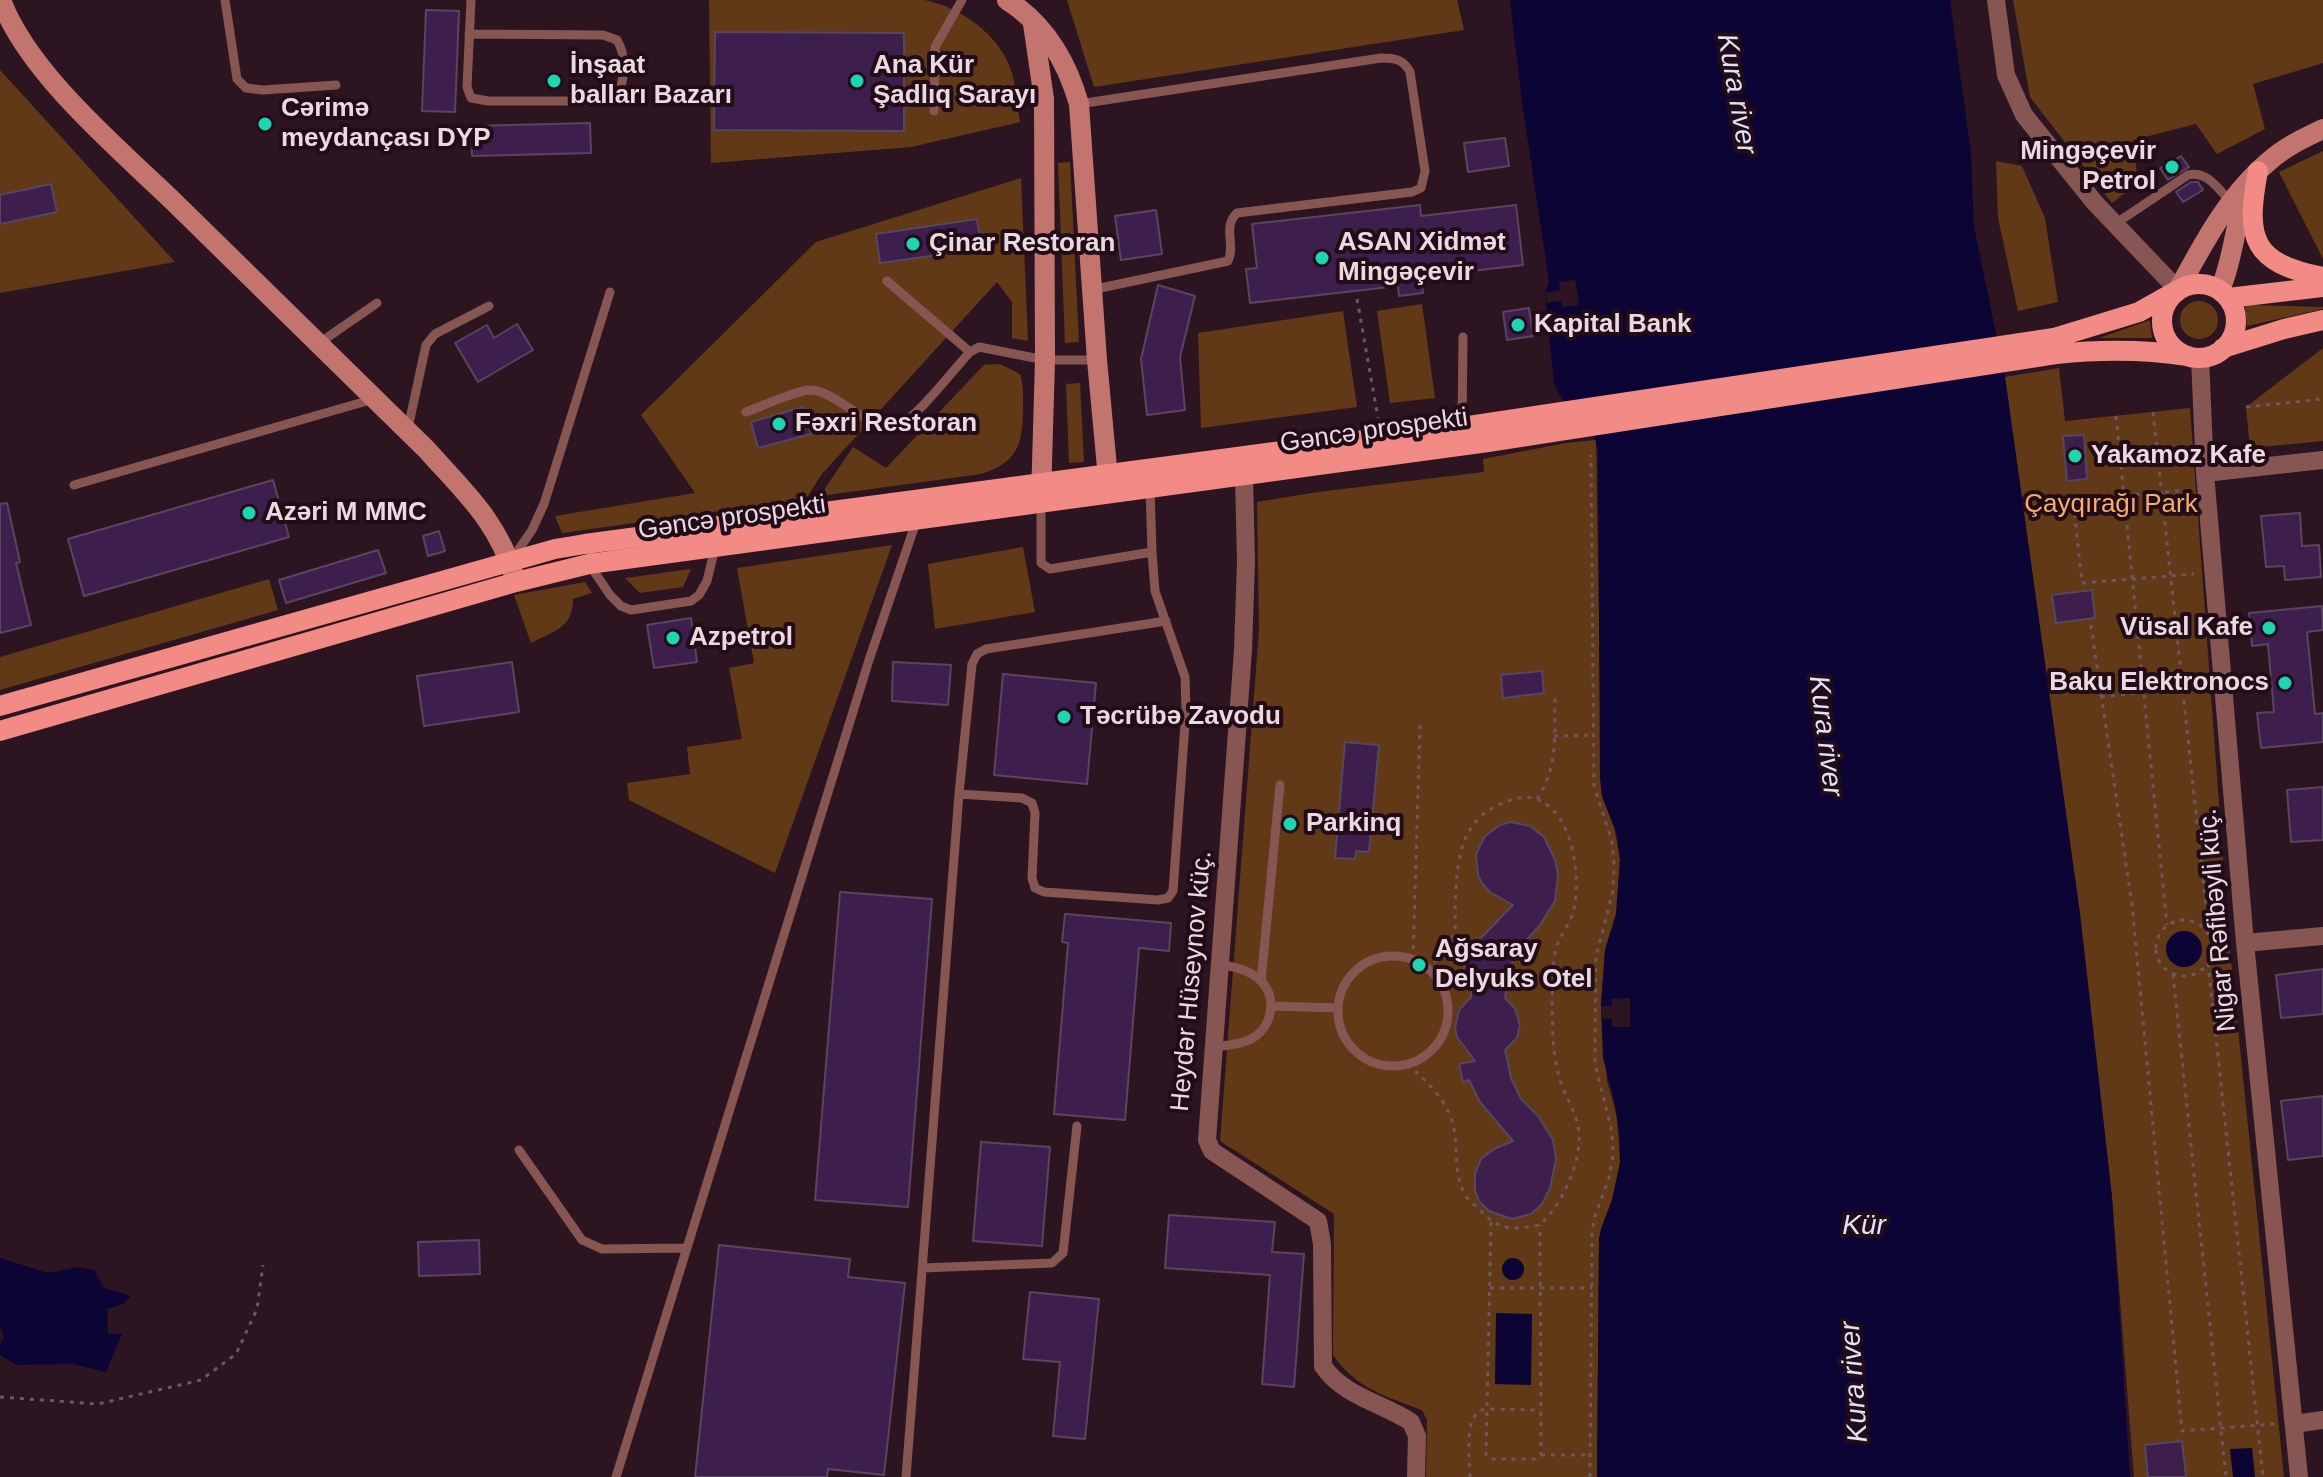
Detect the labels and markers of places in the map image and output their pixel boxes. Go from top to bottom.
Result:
place label: İnşaat balları Bazarı [570,50,732,112]
place label: Ana Kür Şadlıq Sarayı [873,50,1036,112]
marker: İnşaat balları Bazarı [545,72,563,90]
marker: Ana Kür Şadlıq Sarayı [848,72,866,90]
place label: Cərimə meydançası DYP [281,93,491,154]
marker: Cərimə meydançası DYP [256,115,274,133]
place label: Mingəçevir Petrol [2020,136,2156,198]
marker: Mingəçevir Petrol [2163,158,2181,176]
place label: ASAN Xidmət Mingəçevir [1338,227,1506,288]
place label: Çinar Restoran [929,228,1115,260]
marker: Çinar Restoran [904,235,922,253]
marker: ASAN Xidmət Mingəçevir [1313,249,1331,267]
place label: Kapital Bank [1534,309,1691,341]
marker: Kapital Bank [1509,316,1527,334]
place label: Fəxri Restoran [795,408,977,440]
marker: Fəxri Restoran [770,415,788,433]
place label: Yakamoz Kafe [2091,440,2266,472]
marker: Yakamoz Kafe [2066,447,2084,465]
place label: Azəri M MMC [265,497,427,529]
marker: Azəri M MMC [240,504,258,522]
place label: Vüsal Kafe [2120,612,2253,644]
marker: Vüsal Kafe [2260,619,2278,637]
place label: Azpetrol [689,622,793,654]
marker: Azpetrol [664,629,682,647]
place label: Baku Elektronocs [2049,667,2269,699]
marker: Baku Elektronocs [2276,674,2294,692]
place label: Təcrübə Zavodu [1080,701,1281,733]
marker: Təcrübə Zavodu [1055,708,1073,726]
place label: Parkinq [1306,808,1401,840]
marker: Parkinq [1281,815,1299,833]
place label: Ağsaray Delyuks Otel [1435,934,1593,996]
marker: Ağsaray Delyuks Otel [1410,956,1428,974]

